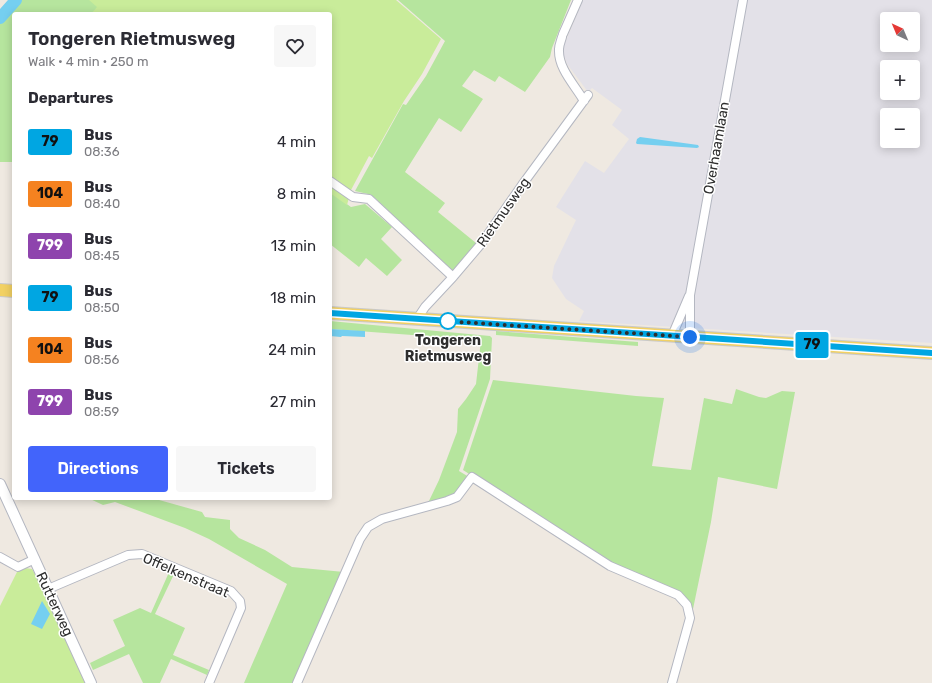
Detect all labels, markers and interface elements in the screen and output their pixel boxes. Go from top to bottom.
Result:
north arrow [880,12,920,52]
map controls [880,12,920,148]
button: heart [274,25,316,67]
text: Tongeren Rietmusweg [28,27,235,50]
text: Walk · 4 min · 250 m [28,54,149,69]
button: + [880,60,920,100]
text: Departures [28,89,113,107]
street label: Overhaamlaan [700,100,733,196]
button: − [880,108,920,148]
text: Bus [84,126,112,144]
text: 79 [42,133,59,150]
text: 4 min [277,133,316,151]
text: 08:36 [84,144,120,159]
street label: Rietmusweg [473,174,534,250]
text: Bus [84,178,112,196]
text: 104 [37,185,63,202]
text: 8 min [277,185,316,203]
text: 08:40 [84,196,120,211]
text: Bus [84,230,112,248]
text: 799 [37,237,63,254]
text: 13 min [271,237,316,255]
text: 08:45 [84,248,120,263]
text: Bus [84,282,112,300]
text: 79 [42,289,59,306]
text: 18 min [270,289,316,307]
text: 08:50 [84,300,120,315]
marker: Tongeren Rietmusweg [439,312,457,330]
your location [680,327,700,347]
place label: Tongeren Rietmusweg [405,332,491,365]
line badge: 79 [794,332,830,358]
text: Bus [84,334,112,352]
text: 79 [804,336,821,353]
text: 104 [37,341,63,358]
text: 24 min [268,341,316,359]
text: 08:56 [84,352,119,367]
text: Bus [84,386,112,404]
text: 799 [37,393,63,410]
text: 27 min [270,393,316,411]
text: 08:59 [84,404,119,419]
button: Directions [28,446,168,492]
button: Tickets [176,446,316,492]
street label: Offelkenstraat [140,550,232,601]
street label: Rutterweg [32,569,77,639]

